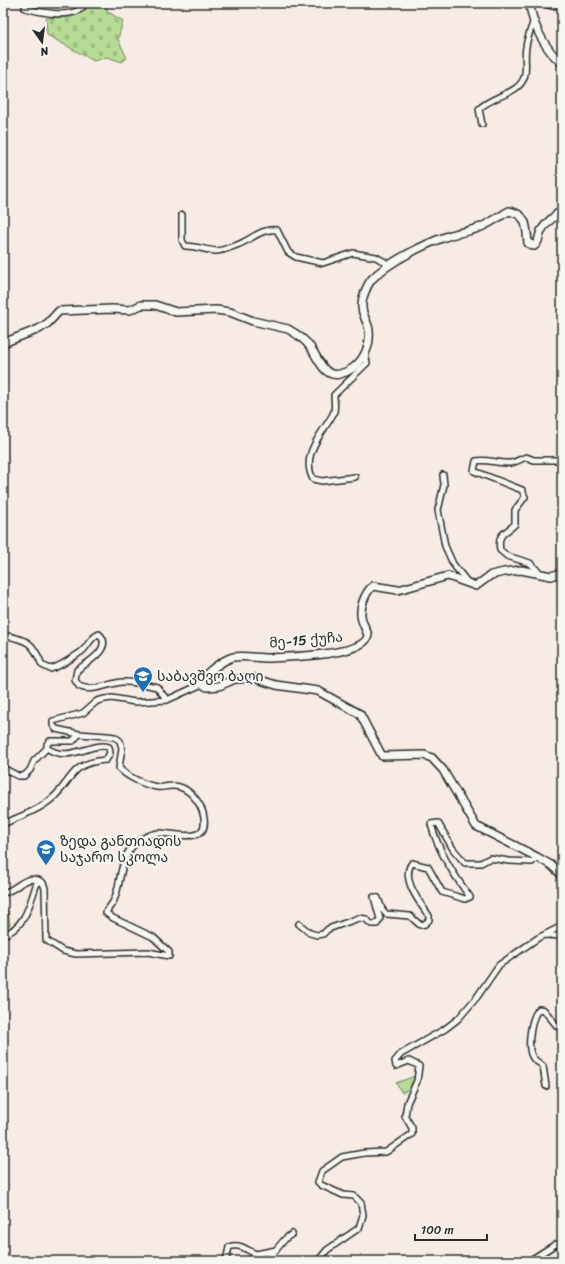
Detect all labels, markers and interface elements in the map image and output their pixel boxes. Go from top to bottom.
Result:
north arrow [22,22,62,62]
text: N [38,41,51,61]
street label: მე-15 ქუჩა [268,624,344,656]
place label: საბავშვო ბაღი [157,664,264,689]
school or university icon: საბავშვო ბაღი [132,665,154,693]
place label: ზედა განთიადის საჯარო სკოლა [60,829,182,870]
school or university icon: ზედა განთიადის საჯარო სკოლა [35,838,57,866]
scale bar [415,1216,487,1242]
text: 100 m [421,1219,454,1241]

